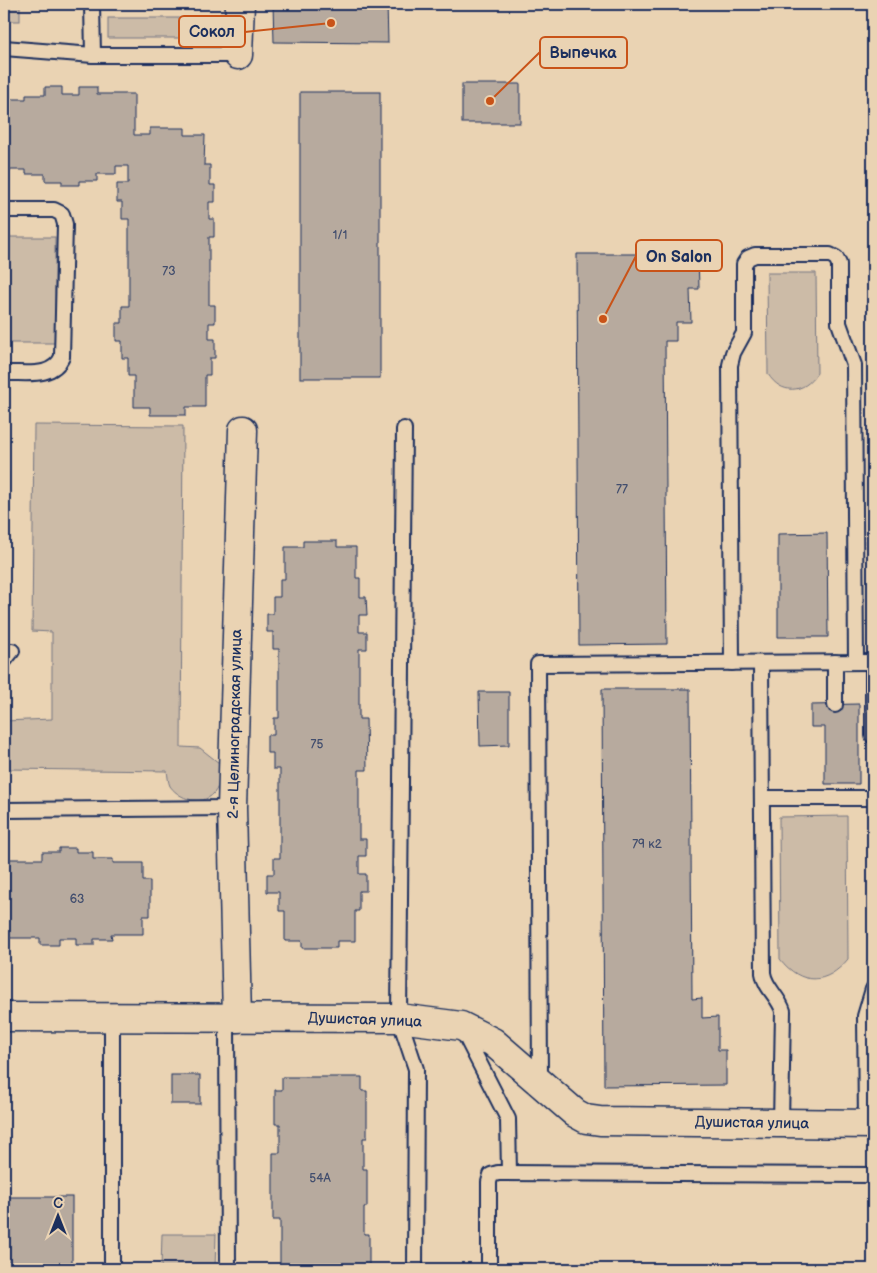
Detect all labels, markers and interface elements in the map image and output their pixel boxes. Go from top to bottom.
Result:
callout: Сокол [179,16,245,47]
text: Сокол [189,23,235,42]
callout: Выпечка [540,37,627,68]
text: Выпечка [550,44,617,63]
house number: 1/1 [333,228,347,243]
callout: On Salon [636,240,722,271]
text: On Salon [646,248,712,267]
house number: 73 [162,264,176,279]
house number: 77 [616,482,628,497]
street label: 2-я Целиноградская улица [224,629,246,819]
house number: 75 [311,737,324,752]
house number: 79 к2 [632,837,662,852]
house number: 63 [70,892,84,907]
street label: Душистая улица [308,1009,423,1031]
street label: Душистая улица [695,1113,809,1133]
house number: 54А [309,1171,331,1186]
north arrow [32,1190,82,1240]
text: С [53,1195,63,1212]

